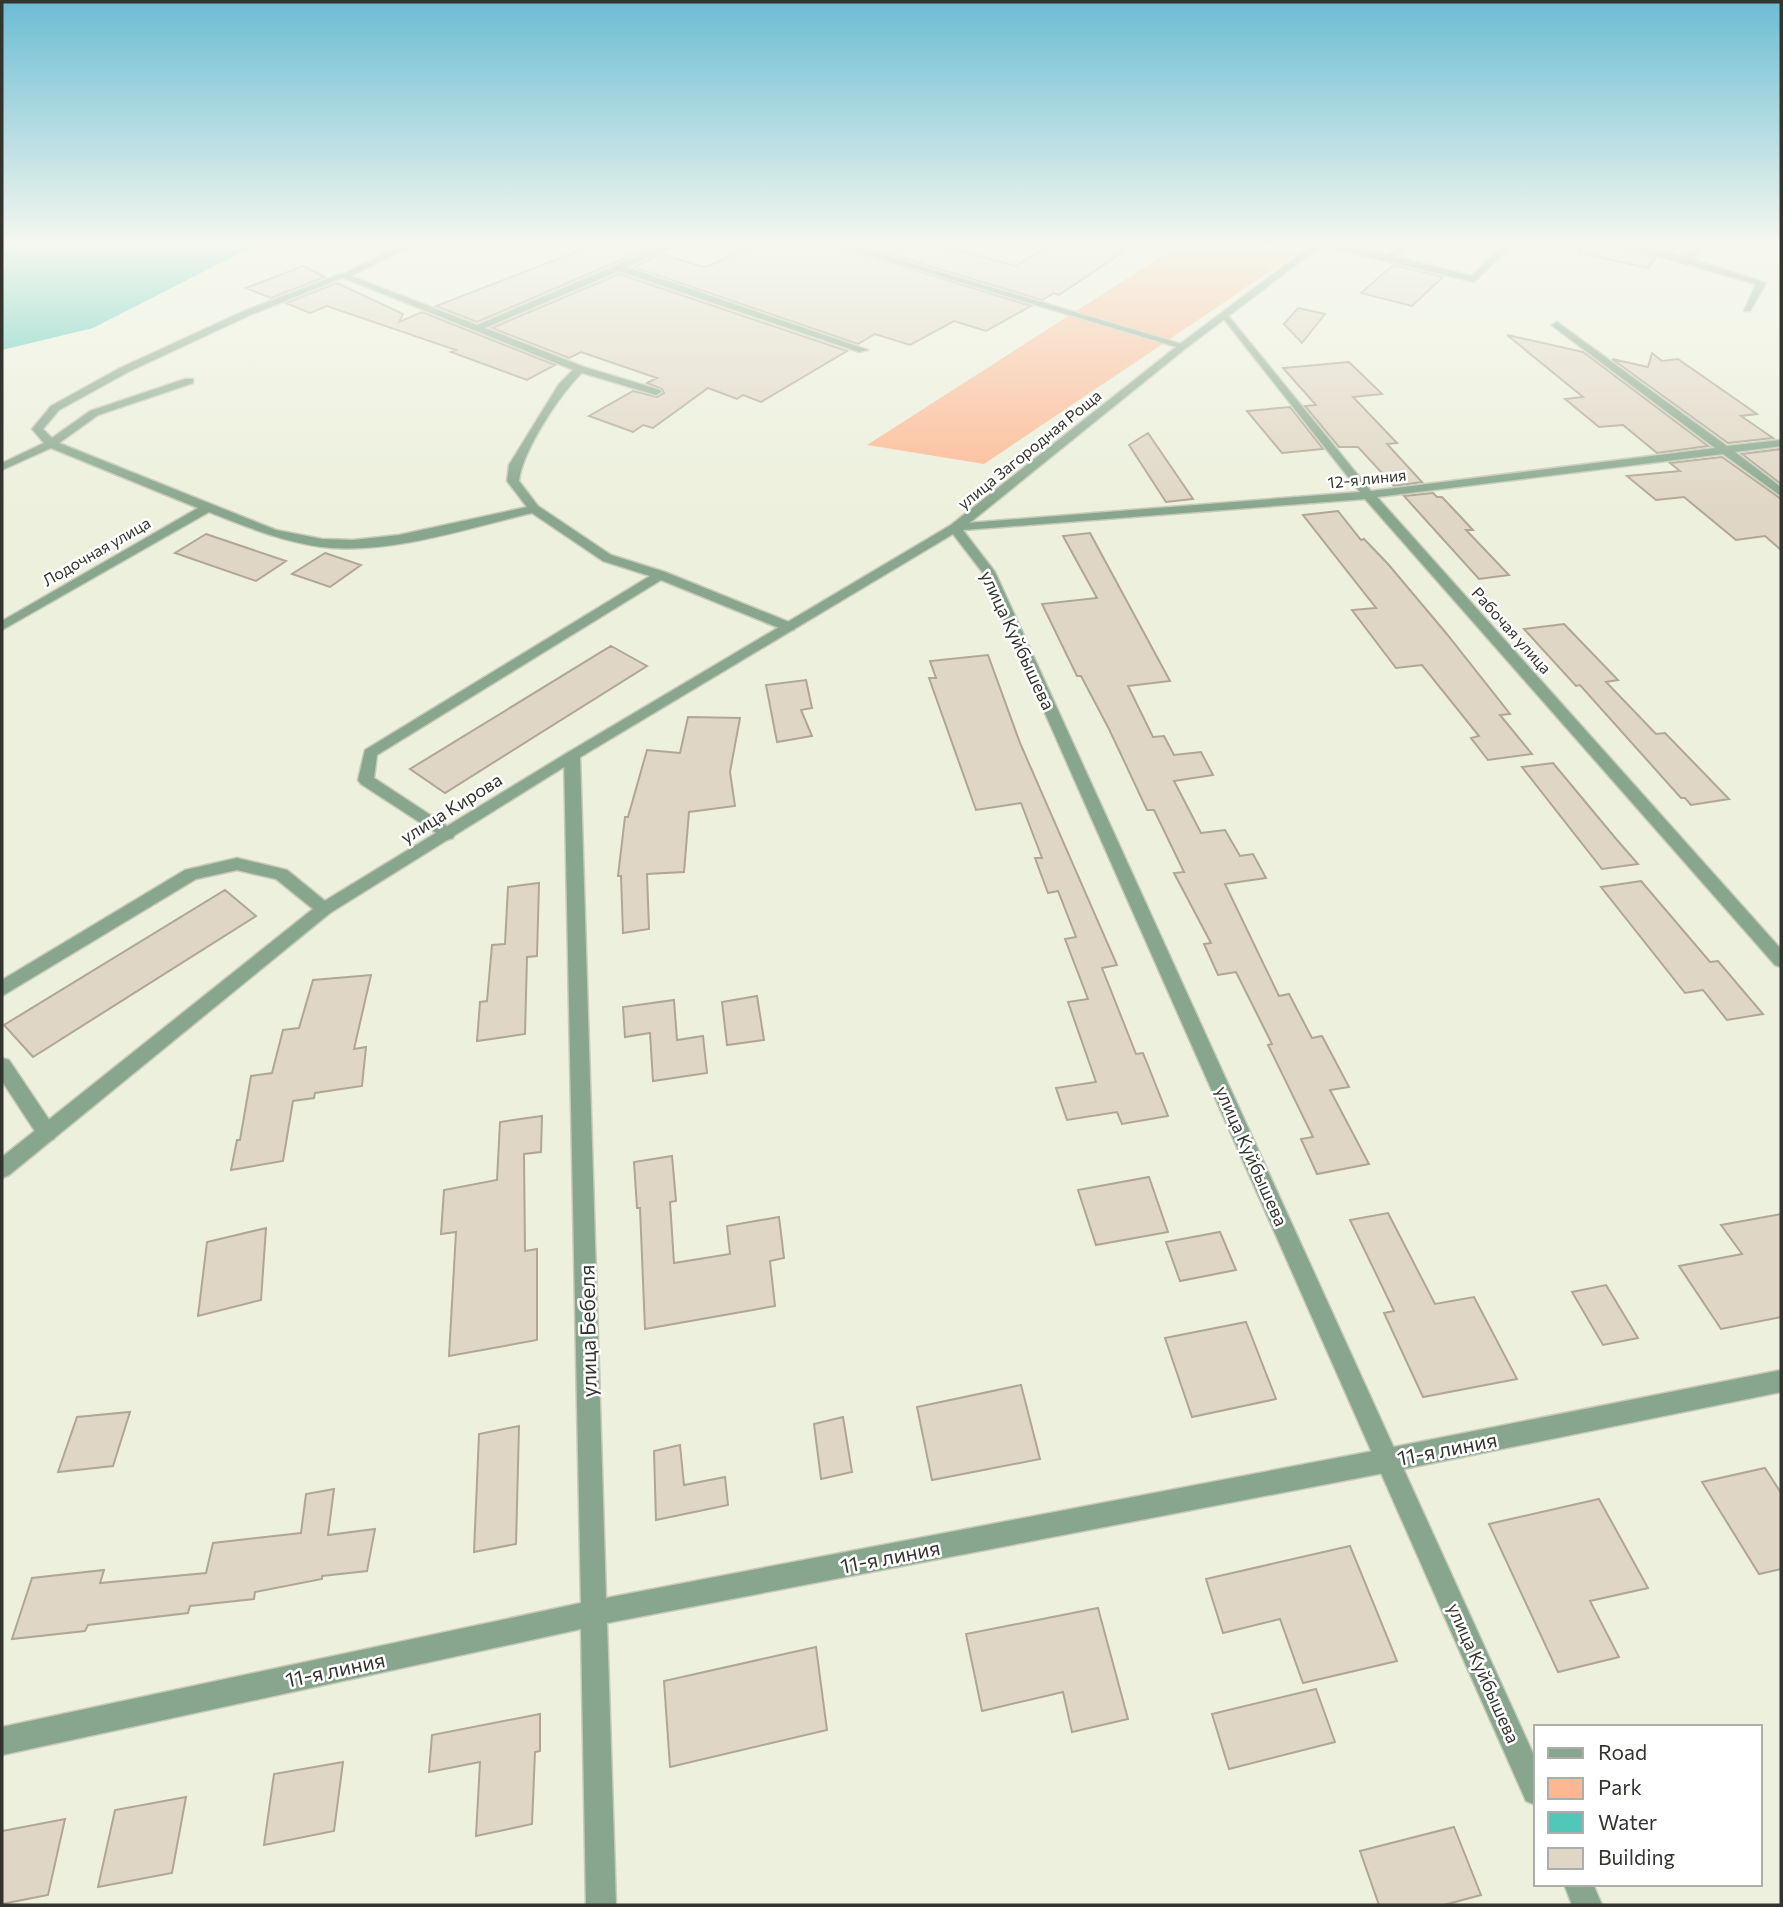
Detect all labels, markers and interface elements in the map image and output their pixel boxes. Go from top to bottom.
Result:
street label: улица Загородная Роща [953,385,1105,513]
street label: 12-я линия [1327,464,1407,492]
street label: Лодочная улица [39,512,153,590]
street label: улица Куйбышева [976,567,1060,713]
street label: Рабочая улица [1468,583,1556,677]
street label: улица Кирова [396,768,506,848]
street label: улица Куйбышева [1211,1083,1293,1229]
street label: улица Бебеля [573,1264,601,1398]
street label: 11-я линия [1395,1426,1499,1470]
street label: 11-я линия [838,1534,942,1578]
street label: улица Куйбышева [1443,1600,1525,1746]
street label: 11-я линия [283,1646,387,1692]
legend [1534,1725,1762,1886]
text: Road [1598,1739,1647,1764]
text: Park [1598,1774,1642,1799]
text: Water [1598,1809,1657,1834]
text: Building [1598,1844,1675,1869]

